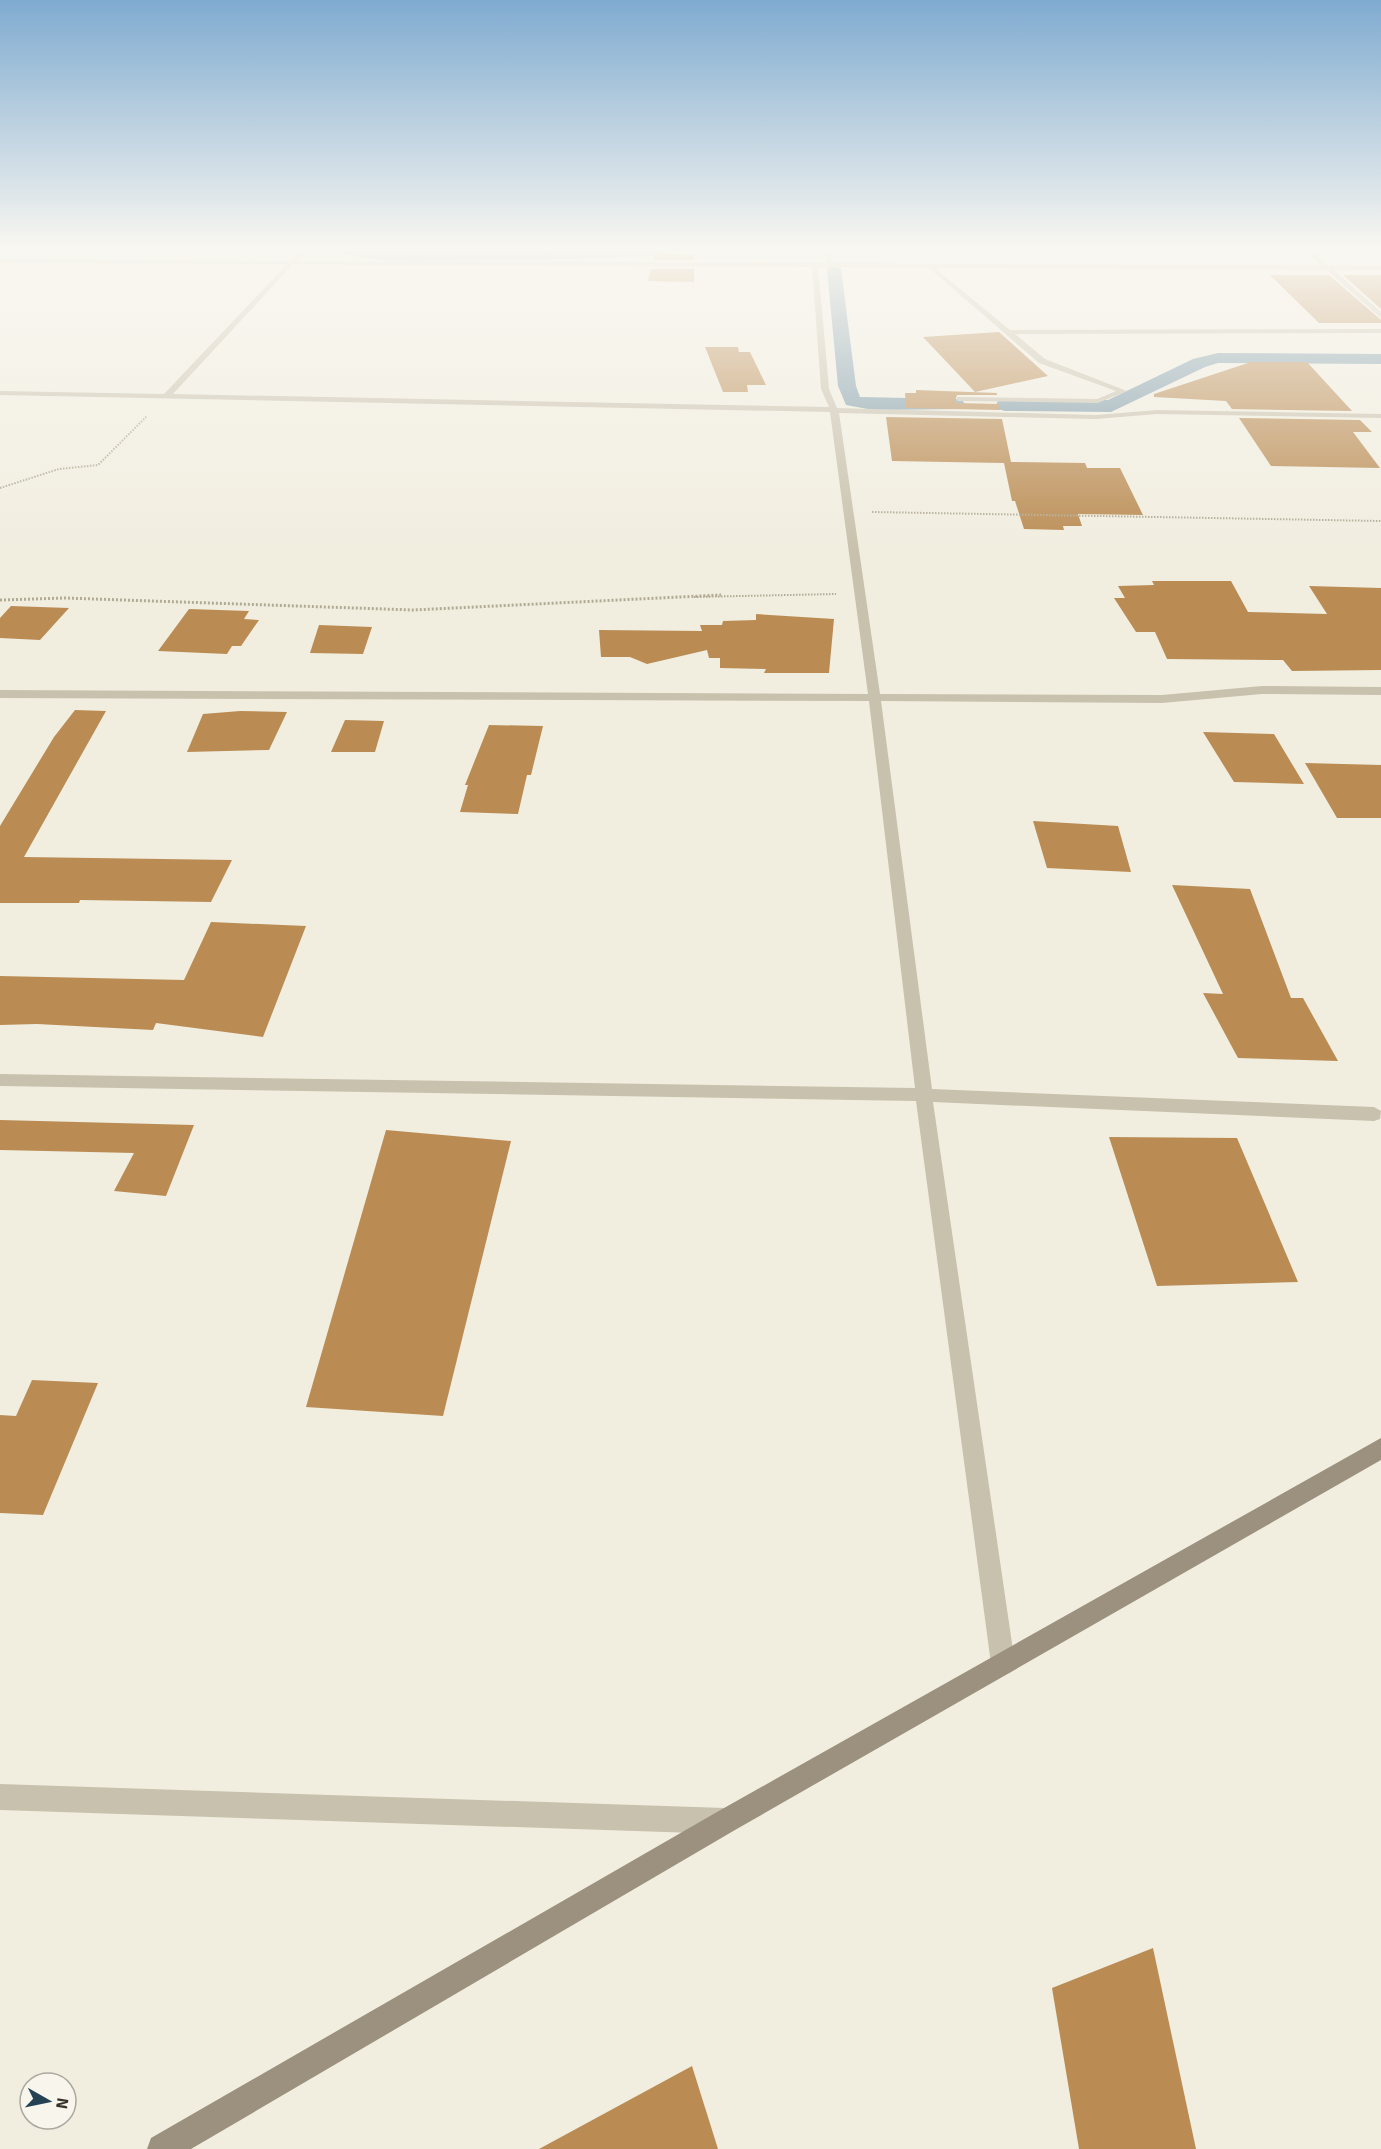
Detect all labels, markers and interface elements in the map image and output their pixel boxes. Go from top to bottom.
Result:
north arrow [18,2071,78,2131]
text: N [51,2096,73,2110]

